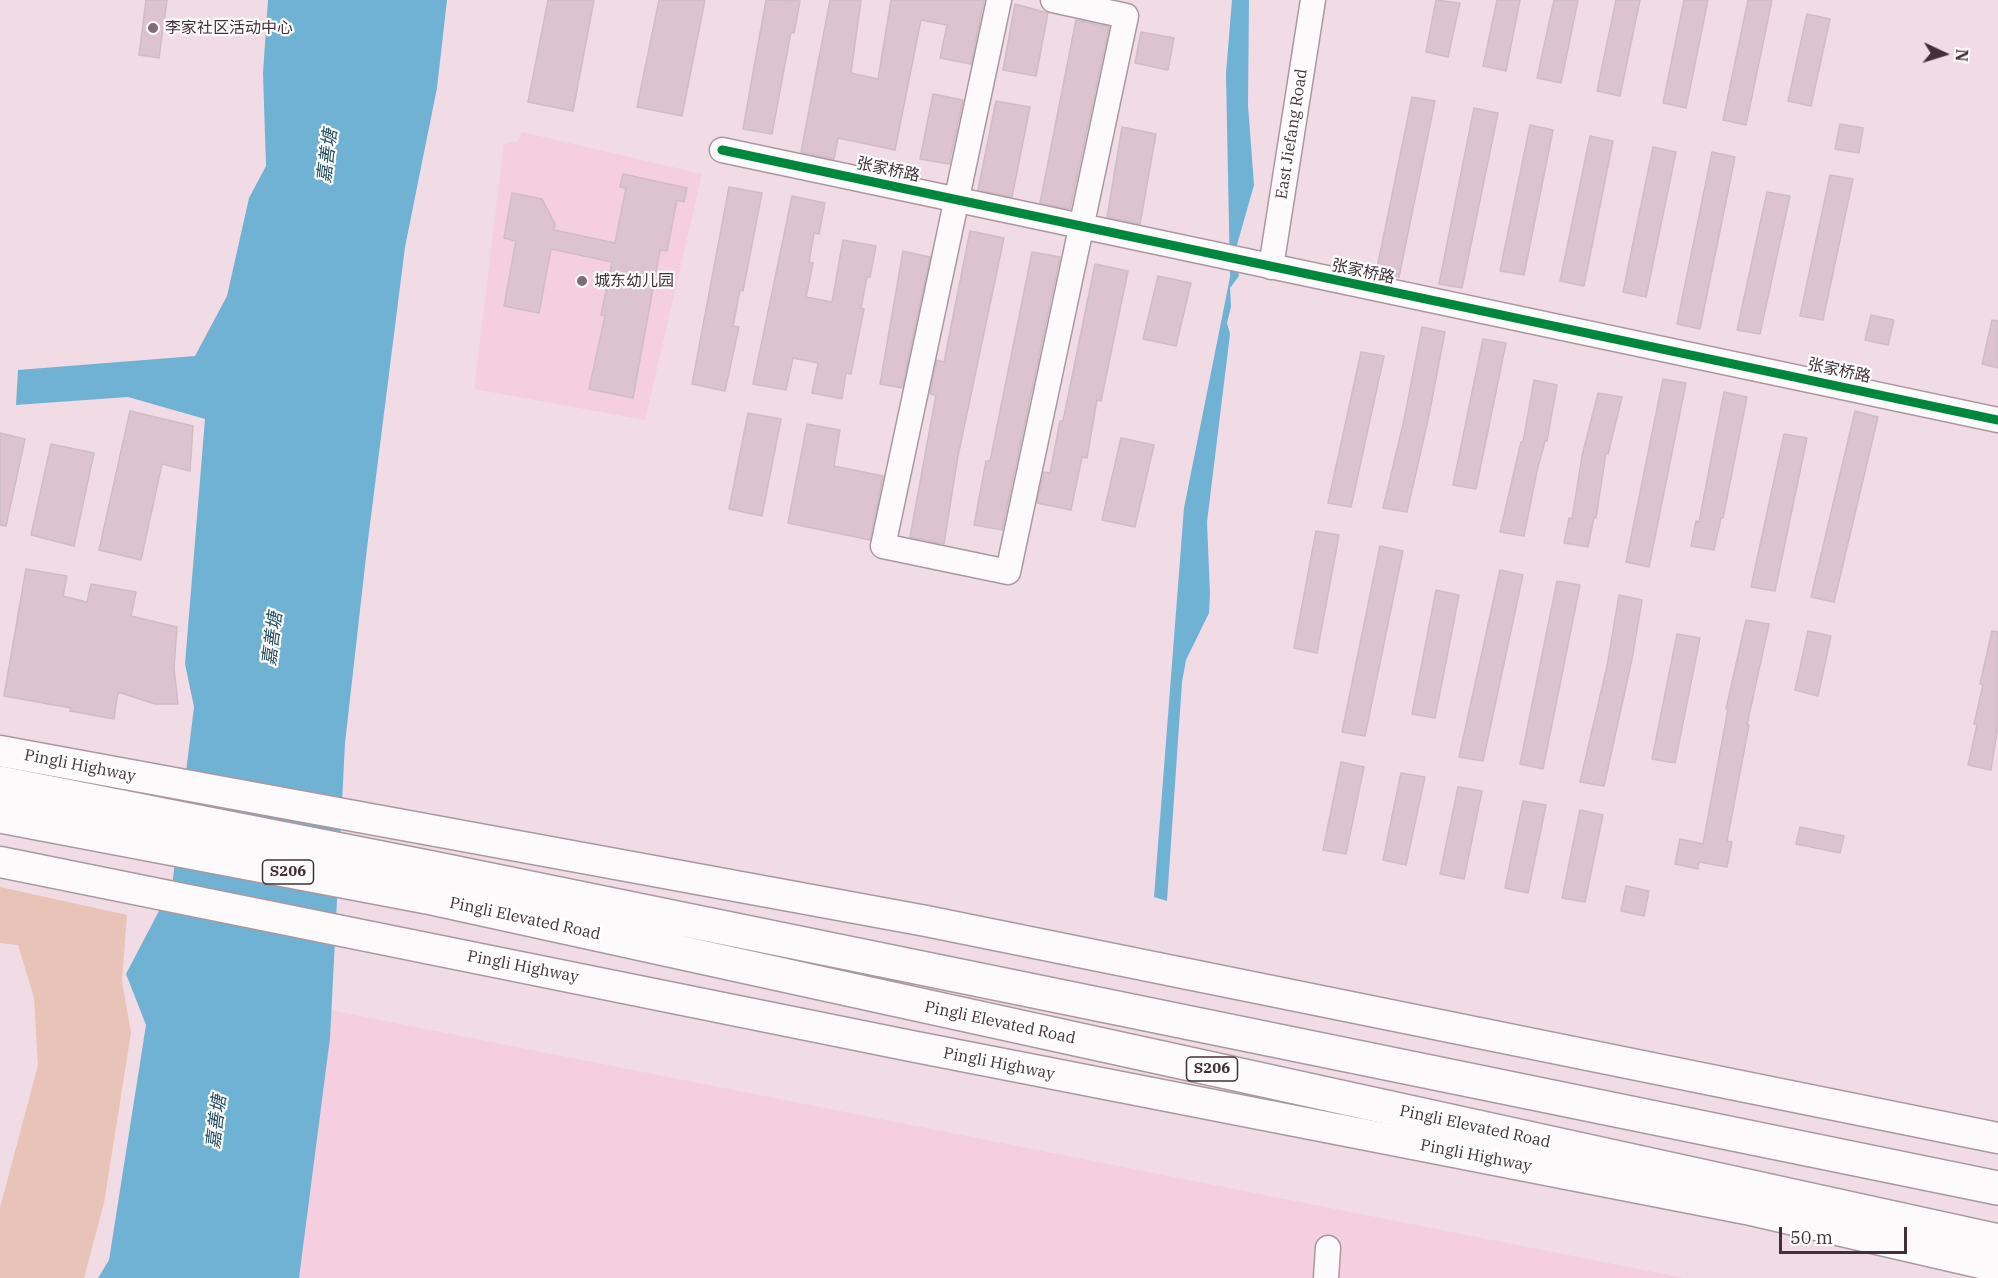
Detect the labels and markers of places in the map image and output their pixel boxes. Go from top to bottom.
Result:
place label: 李家社区活动中心 [165,18,293,38]
marker: 李家社区活动中心 [146,21,160,35]
place label: 城东幼儿园 [594,271,674,291]
marker: 城东幼儿园 [575,274,589,288]

